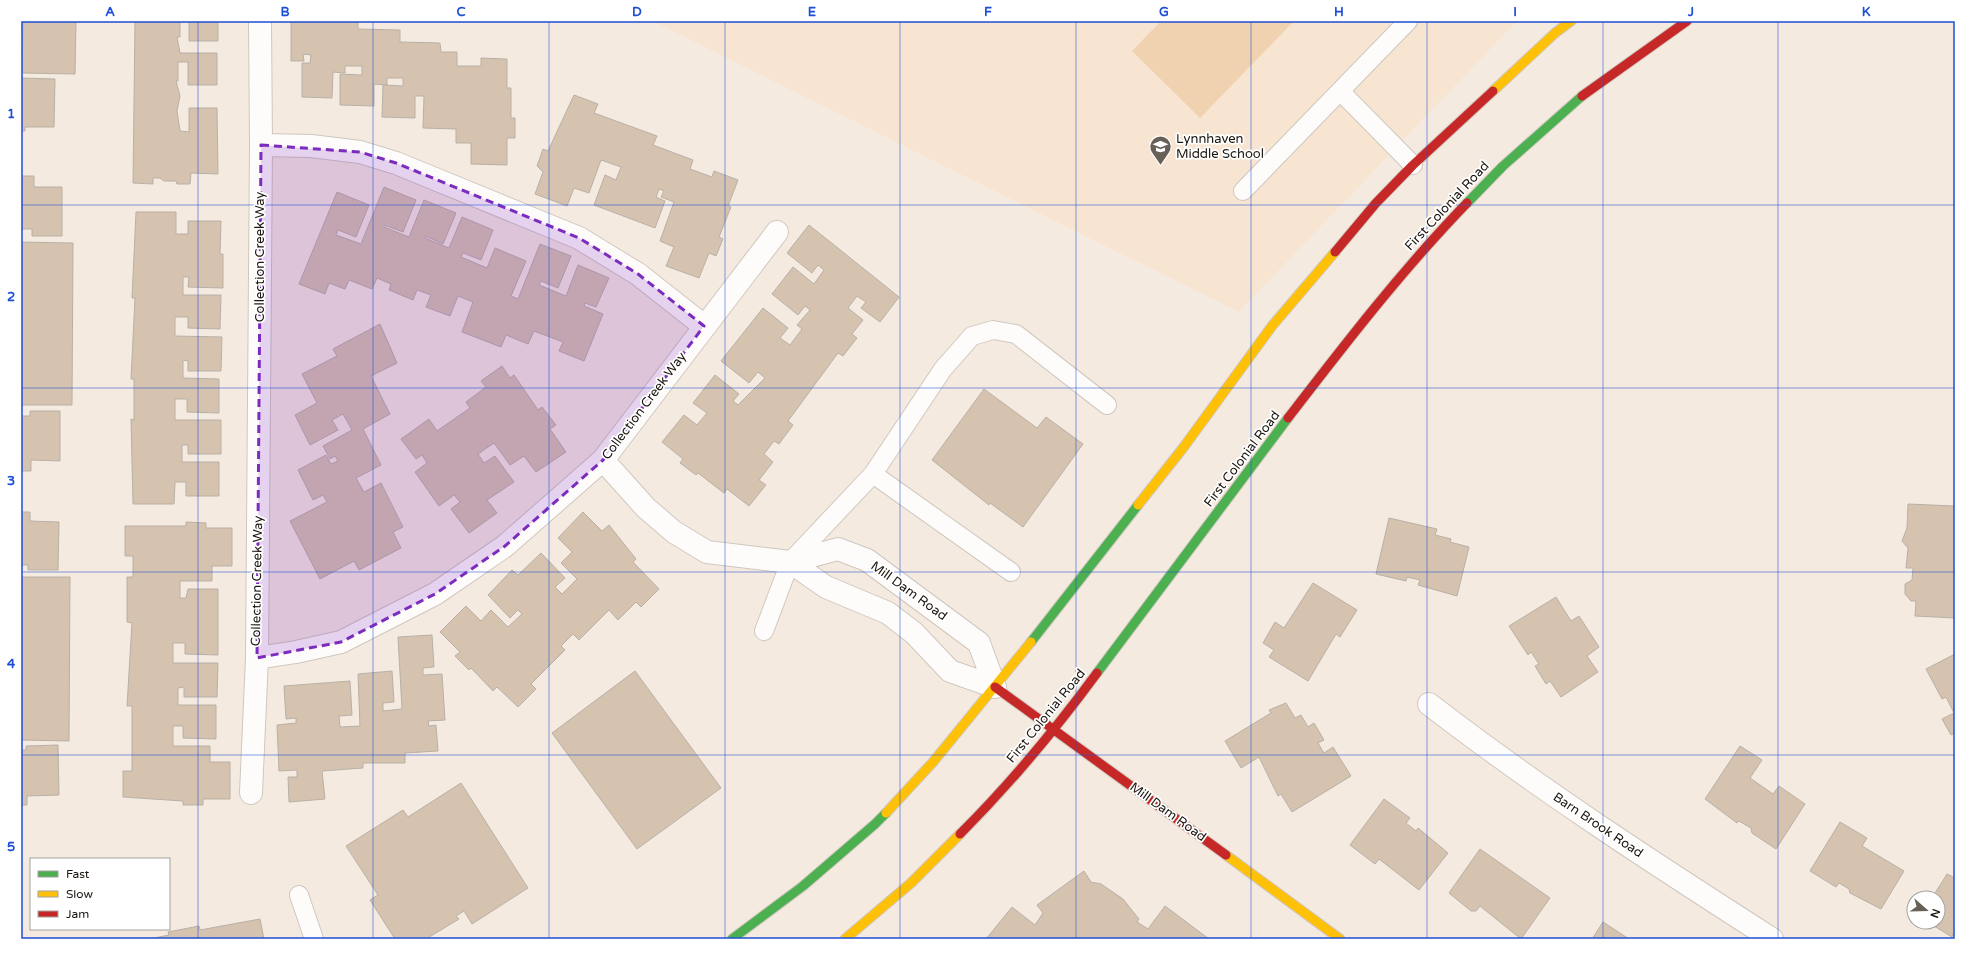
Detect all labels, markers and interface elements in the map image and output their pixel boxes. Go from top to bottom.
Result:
text: A [105,4,115,20]
text: B [280,4,290,20]
text: C [456,4,466,20]
text: D [632,4,642,20]
text: E [808,4,816,20]
text: F [984,4,992,20]
text: G [1159,4,1169,20]
text: H [1334,4,1344,20]
text: I [1513,4,1517,20]
text: J [1687,4,1694,20]
text: K [1862,4,1871,20]
text: 1 [7,106,15,122]
place label: Lynnhaven Middle School [1176,131,1264,162]
school or university icon: Lynnhaven Middle School [1148,133,1174,166]
street label: First Colonial Road [1402,158,1492,254]
street label: Collection Creek Way [252,192,268,322]
text: 2 [7,289,15,305]
street label: Collection Creek Way [598,349,690,463]
street label: First Colonial Road [1201,408,1283,510]
text: 3 [7,473,15,489]
street label: Collection Creek Way [248,516,266,646]
street label: Mill Dam Road [868,558,950,624]
text: 4 [7,656,16,672]
street label: First Colonial Road [1003,666,1089,766]
street label: Mill Dam Road [1127,779,1209,845]
street label: Barn Brook Road [1550,789,1646,861]
text: 5 [7,839,15,855]
legend [30,858,170,930]
text: Fast [66,867,90,881]
text: Slow [66,887,93,901]
north arrow [1906,890,1946,930]
text: Jam [66,907,89,921]
text: N [1927,907,1943,920]

